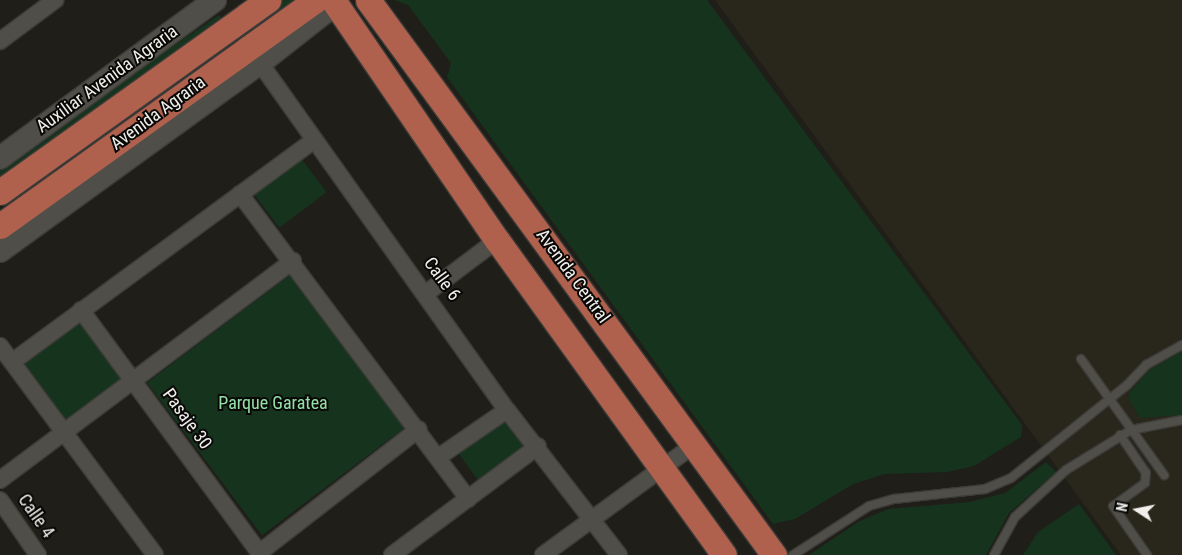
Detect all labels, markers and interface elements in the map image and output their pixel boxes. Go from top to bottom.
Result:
street label: Auxiliar Avenida Agraria [32,21,182,137]
street label: Avenida Agraria [106,71,210,155]
street label: Avenida Central [532,225,614,327]
street label: Calle 6 [419,253,465,305]
street label: Pasaje 30 [158,384,216,454]
park label: Parque Garatea [218,392,328,414]
north arrow [1112,485,1162,535]
street label: Calle 4 [13,490,59,542]
text: N [1114,501,1131,513]

